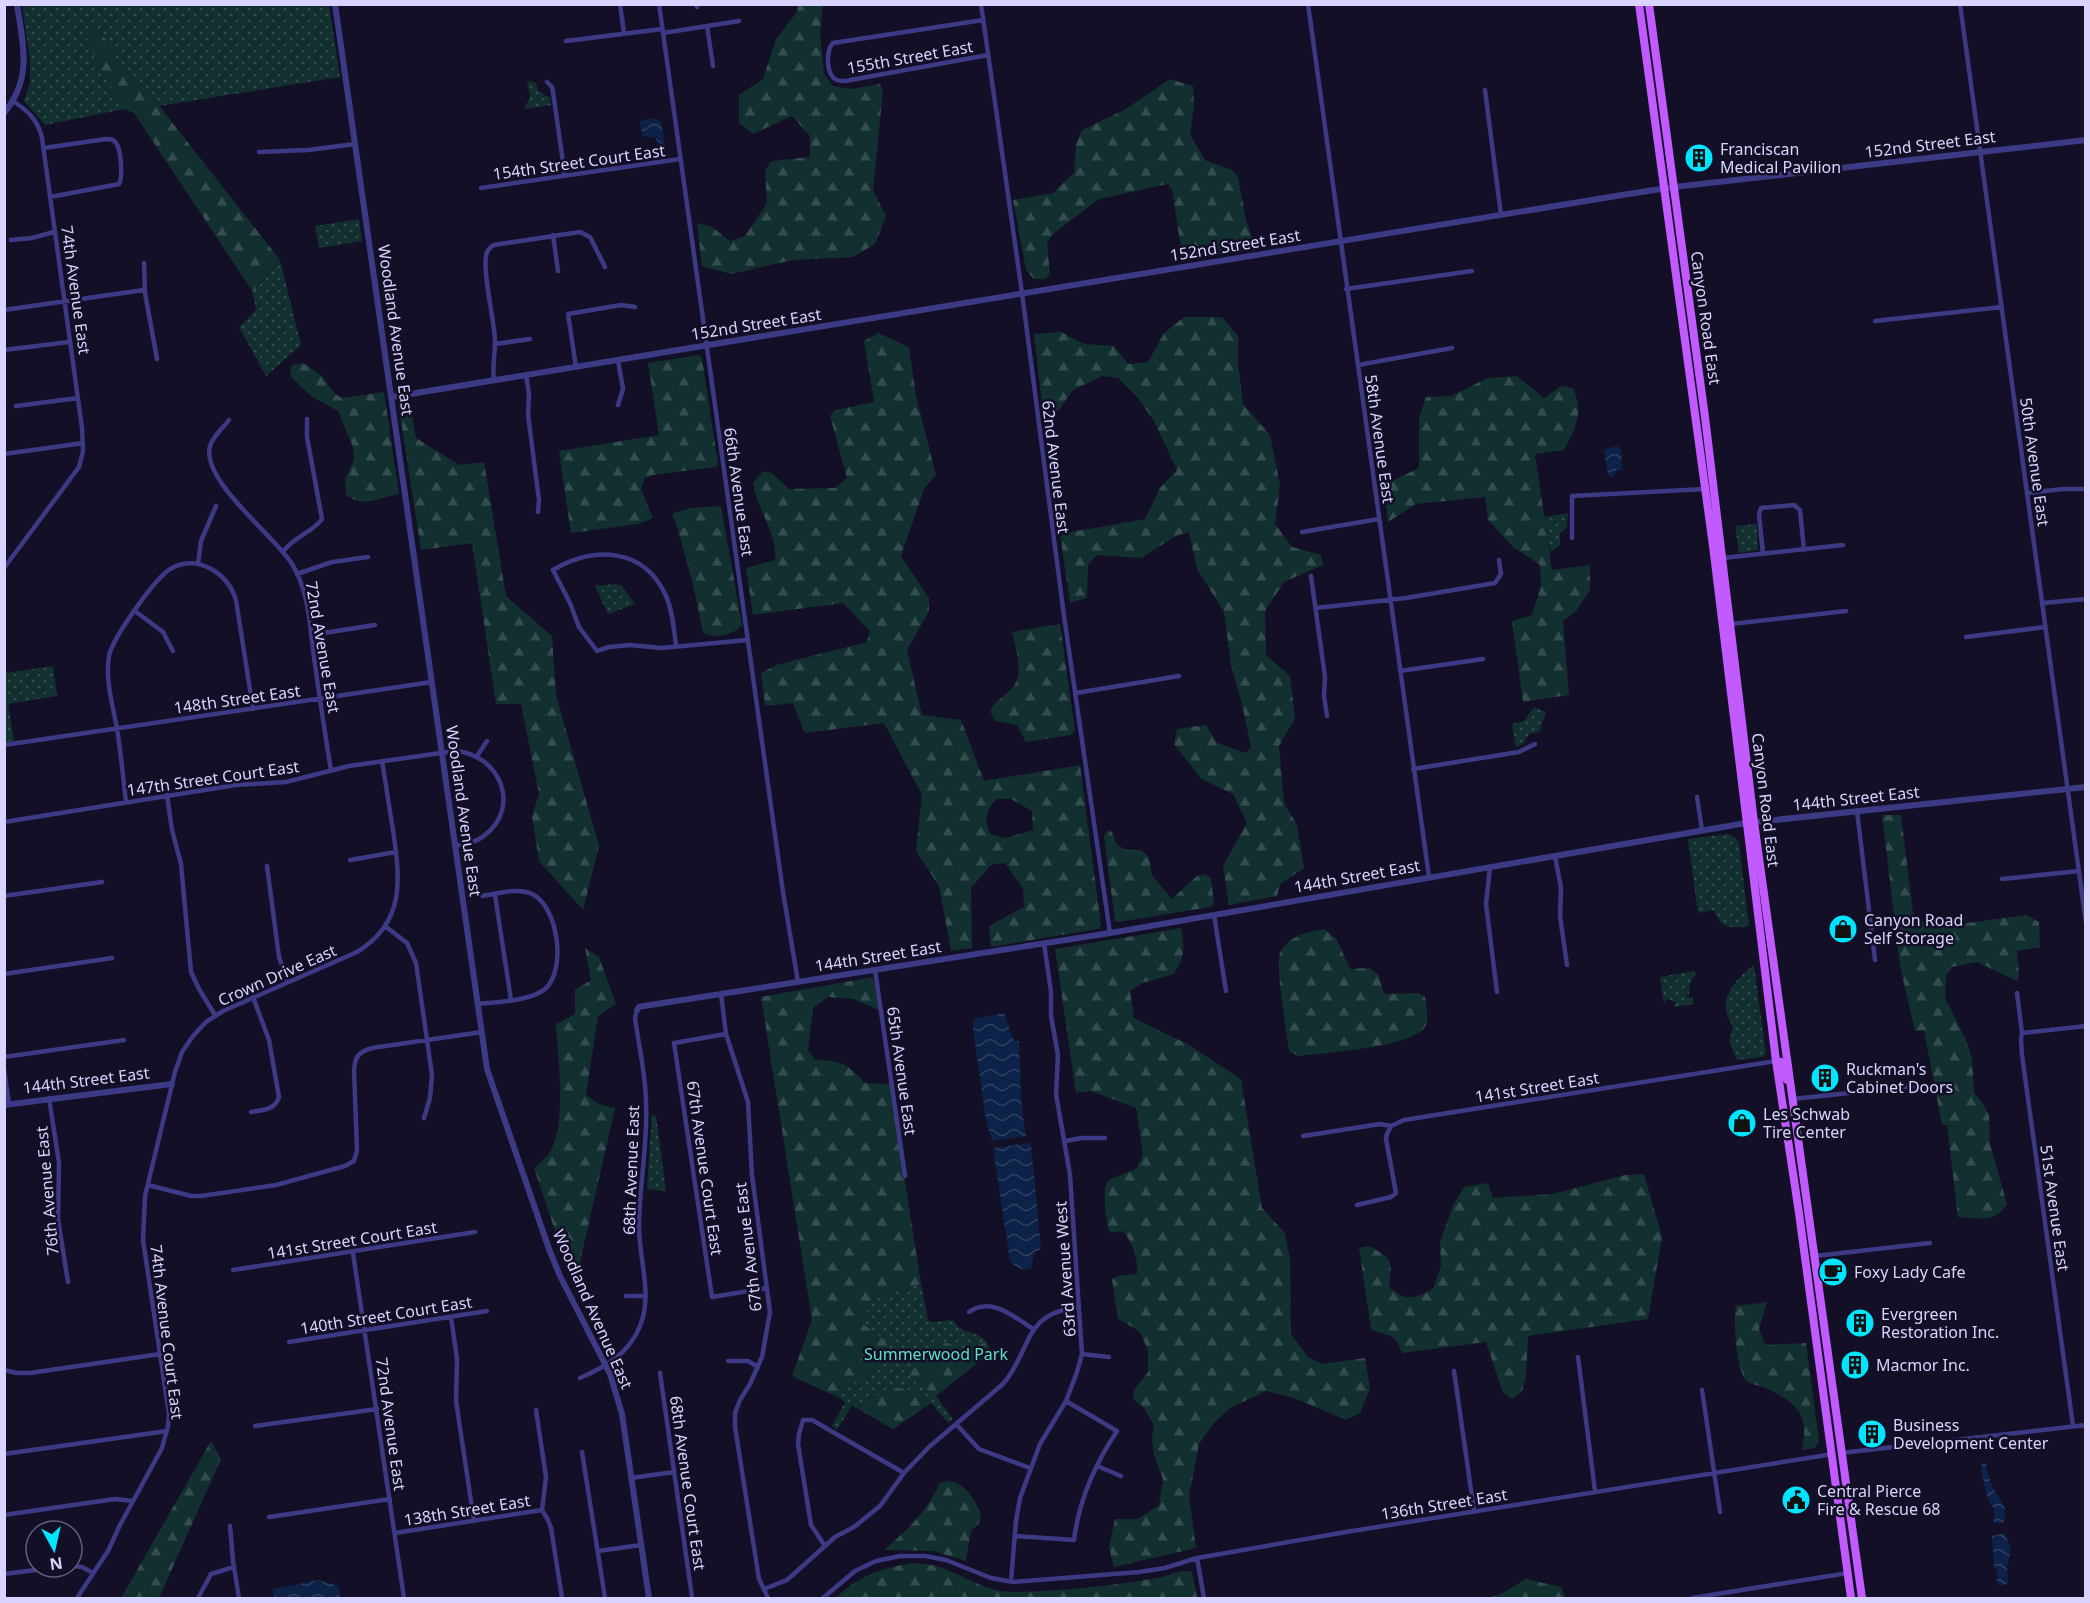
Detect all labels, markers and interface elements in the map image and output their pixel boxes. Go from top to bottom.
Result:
street label: 155th Street East [845,35,975,79]
street label: 152nd Street East [1863,125,1997,163]
place label: Franciscan Medical Pavilion [1720,138,1841,178]
street label: 154th Street Court East [491,139,667,185]
building icon: Franciscan Medical Pavilion [1683,142,1715,174]
street label: 74th Avenue East [56,224,96,356]
street label: 152nd Street East [1168,224,1302,266]
street label: Woodland Avenue East [373,243,419,417]
street label: Canyon Road East [1686,250,1726,386]
street label: 152nd Street East [689,303,823,345]
street label: 58th Avenue East [1360,373,1400,505]
street label: 50th Avenue East [2015,396,2055,528]
street label: 62nd Avenue East [1037,399,1075,535]
street label: 66th Avenue East [719,426,759,558]
street label: 72nd Avenue East [301,579,345,715]
street label: 148th Street East [172,679,302,719]
street label: Woodland Avenue East [441,724,487,898]
street label: Canyon Road East [1747,732,1785,868]
street label: 147th Street Court East [125,755,301,801]
street label: 144th Street East [1791,780,1921,816]
street label: 144th Street East [1292,854,1422,898]
place label: Canyon Road Self Storage [1864,909,1963,949]
shop icon: Canyon Road Self Storage [1827,913,1859,945]
street label: 144th Street East [813,935,943,977]
street label: Crown Drive East [214,939,340,1011]
street label: 65th Avenue East [882,1005,922,1137]
place label: Ruckman's Cabinet Doors [1846,1058,1953,1098]
street label: 144th Street East [21,1061,151,1099]
building icon: Ruckman's Cabinet Doors [1809,1062,1841,1094]
street label: 141st Street East [1473,1066,1601,1108]
street label: 67th Avenue Court East [682,1079,728,1257]
place label: Les Schwab Tire Center [1763,1103,1850,1143]
street label: 68th Avenue East [618,1105,644,1235]
shop icon: Les Schwab Tire Center [1726,1107,1758,1139]
street label: 76th Avenue East [30,1125,64,1257]
street label: 51st Avenue East [2035,1143,2075,1273]
street label: 67th Avenue East [729,1181,767,1313]
street label: 63rd Avenue West [1049,1200,1081,1338]
street label: 141st Street Court East [266,1216,439,1264]
street label: Woodland Avenue East [548,1226,638,1392]
street label: 74th Avenue Court East [145,1243,189,1421]
cafe icon: Foxy Lady Cafe [1817,1256,1849,1288]
place label: Foxy Lady Cafe [1854,1261,1966,1283]
street label: 140th Street Court East [299,1291,474,1339]
place label: Evergreen Restoration Inc. [1881,1303,1999,1343]
building icon: Evergreen Restoration Inc. [1844,1307,1876,1339]
park label: Summerwood Park [864,1343,1008,1365]
building icon: Macmor Inc. [1839,1349,1871,1381]
place label: Macmor Inc. [1876,1354,1970,1376]
street label: 72nd Avenue East [371,1356,411,1492]
street label: 68th Avenue Court East [665,1394,711,1572]
place label: Business Development Center [1893,1414,2049,1454]
building icon: Business Development Center [1856,1418,1888,1450]
place label: Central Pierce Fire & Rescue 68 [1817,1480,1940,1520]
street label: 136th Street East [1379,1483,1509,1525]
public building icon: Central Pierce Fire & Rescue 68 [1780,1484,1812,1516]
street label: 138th Street East [402,1489,532,1531]
north arrow [24,1519,84,1579]
text: N [48,1552,64,1576]

